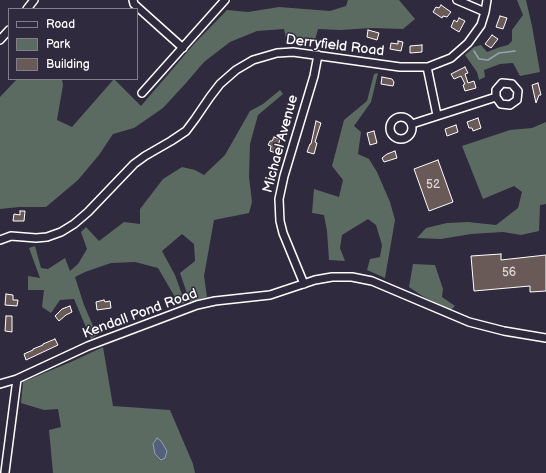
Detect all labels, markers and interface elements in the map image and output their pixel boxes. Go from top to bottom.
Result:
legend [8,8,138,80]
text: Road [46,17,75,32]
street label: Derryfield Road [285,32,385,60]
text: Park [46,37,70,52]
text: Building [46,57,90,72]
street label: Michael Avenue [260,93,302,195]
house number: 52 [426,178,440,192]
house number: 56 [502,266,516,280]
street label: Kendall Pond Road [80,285,200,343]

